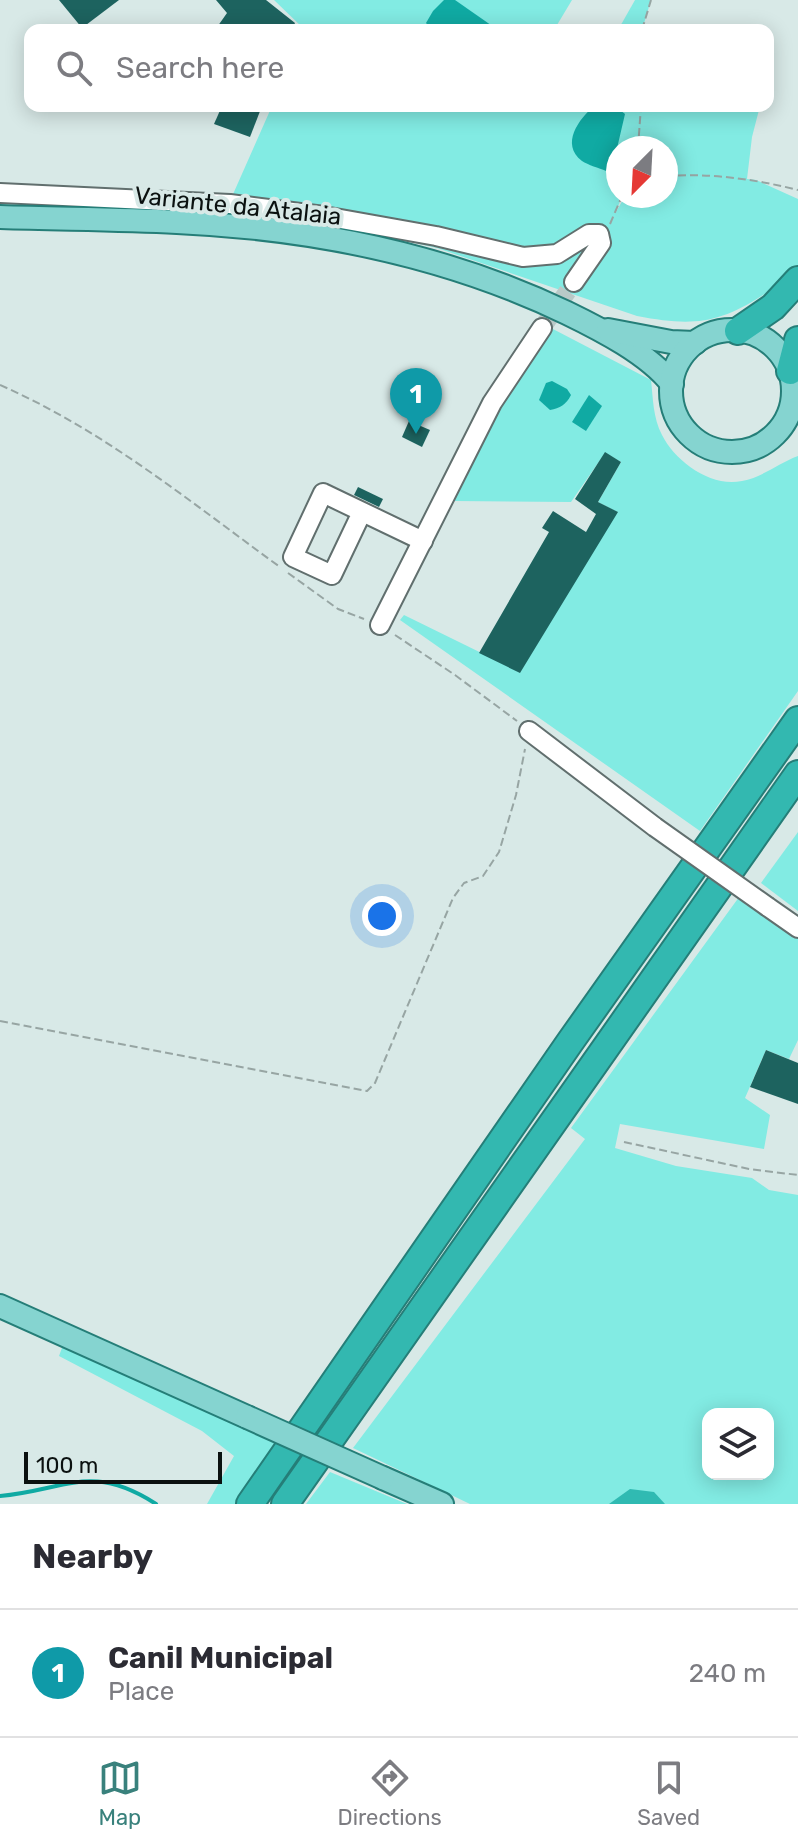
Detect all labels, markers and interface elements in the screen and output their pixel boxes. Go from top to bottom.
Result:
search box [24,24,774,112]
icon: search [52,46,96,90]
text: Search here [116,50,284,86]
north arrow [606,136,678,208]
street label: Variante da Atalaia [133,181,343,231]
pin: 1 [390,368,442,434]
your location [362,896,402,936]
map controls [702,1408,774,1480]
button: layers [702,1408,774,1480]
scale bar [24,1448,222,1484]
text: 100 m [36,1452,98,1479]
text: Nearby [32,1536,153,1577]
text: Canil Municipal [108,1640,333,1676]
text: 1 [52,1658,64,1689]
text: 240 m [689,1658,766,1689]
text: Place [108,1676,174,1707]
tab: Map [98,1756,142,1831]
tab: Directions [337,1756,442,1831]
tab: Saved [637,1756,700,1831]

